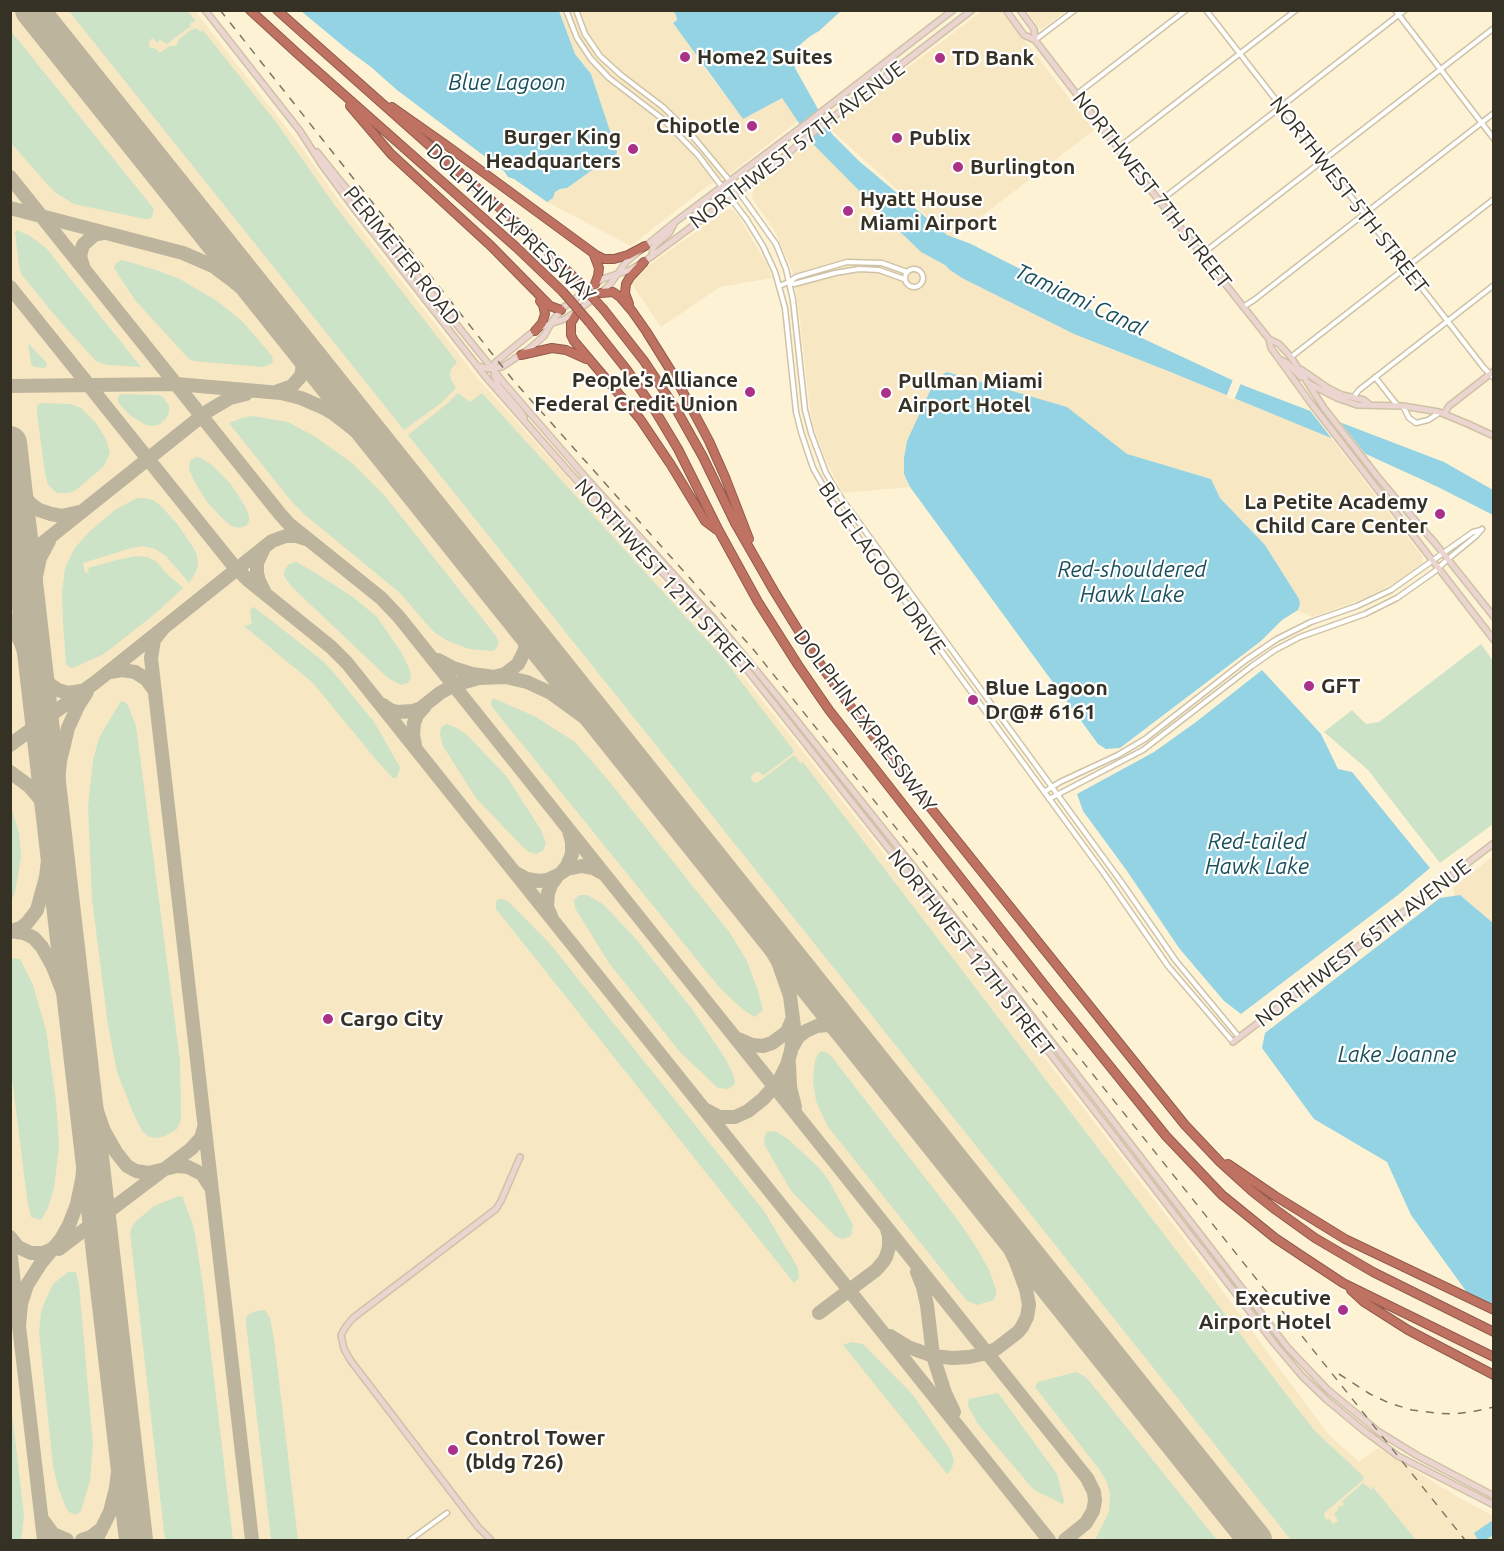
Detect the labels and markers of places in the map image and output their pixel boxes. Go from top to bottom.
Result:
place label: Home2 Suites [697,44,833,70]
place label: TD Bank [952,45,1034,71]
marker: Home2 Suites [678,50,692,64]
marker: TD Bank [933,51,947,65]
place label: Chipotle [656,113,740,139]
marker: Chipotle [745,119,759,133]
place label: Burger King Headquarters [485,124,621,174]
place label: Publix [909,125,971,151]
marker: Publix [890,131,904,145]
marker: Burger King Headquarters [626,142,640,156]
place label: Burlington [970,154,1075,180]
marker: Burlington [951,160,965,174]
place label: Hyatt House Miami Airport [860,186,997,236]
marker: Hyatt House Miami Airport [841,204,855,218]
place label: People’s Alliance Federal Credit Union [534,367,738,417]
place label: Pullman Miami Airport Hotel [898,368,1043,418]
marker: People’s Alliance Federal Credit Union [743,385,757,399]
marker: Pullman Miami Airport Hotel [879,386,893,400]
place label: La Petite Academy Child Care Center [1244,489,1428,539]
marker: La Petite Academy Child Care Center [1433,507,1447,521]
place label: GFT [1321,673,1360,699]
place label: Blue Lagoon Dr@# 6161 [985,675,1108,725]
marker: GFT [1302,679,1316,693]
marker: Blue Lagoon Dr@# 6161 [966,693,980,707]
place label: Cargo City [340,1006,443,1032]
marker: Cargo City [321,1012,335,1026]
place label: Executive Airport Hotel [1199,1285,1331,1335]
marker: Executive Airport Hotel [1336,1303,1350,1317]
place label: Control Tower (bldg 726) [465,1425,605,1475]
marker: Control Tower (bldg 726) [446,1443,460,1457]

